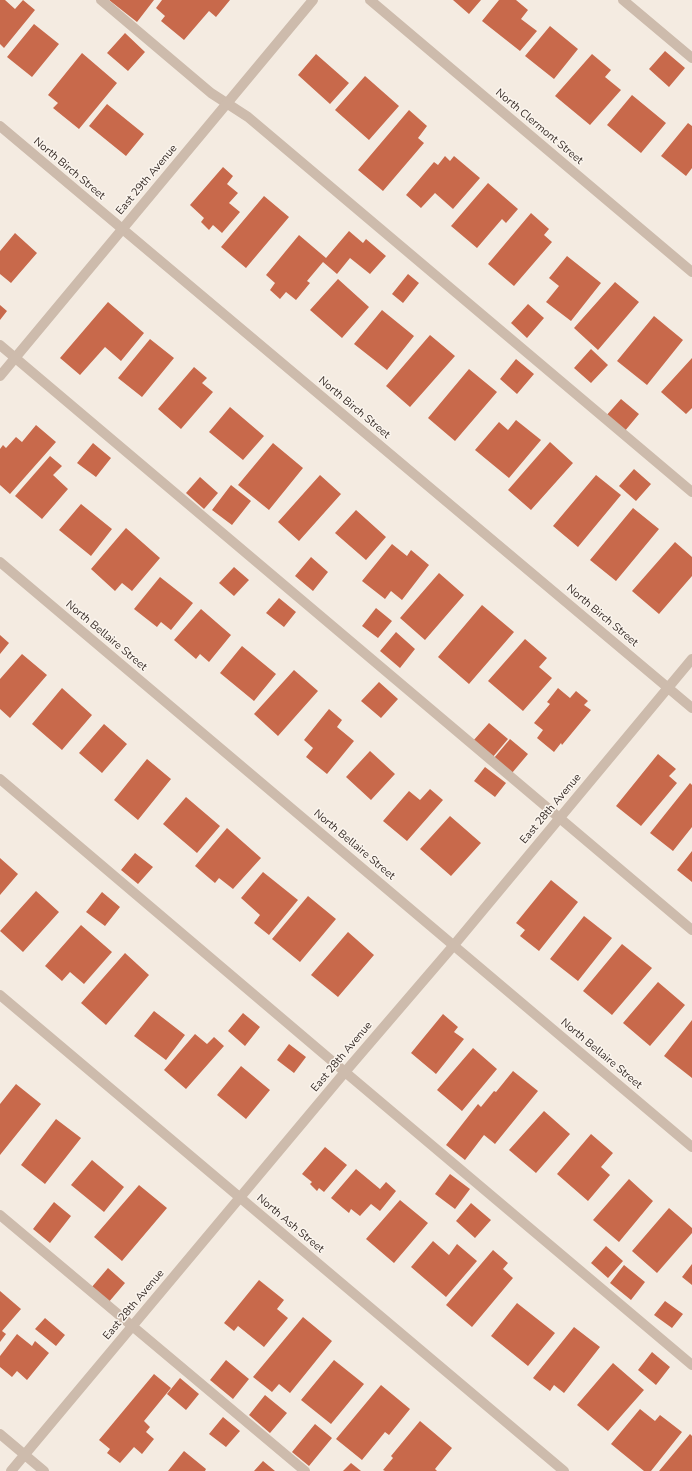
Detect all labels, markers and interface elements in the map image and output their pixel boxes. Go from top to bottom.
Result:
street label: North Clermont Street [493,87,585,167]
street label: North Birch Street [30,135,108,203]
street label: East 29th Avenue [114,142,180,218]
street label: North Birch Street [315,374,393,442]
street label: North Birch Street [563,582,641,650]
street label: North Bellaire Street [63,598,149,674]
street label: East 28th Avenue [518,771,584,847]
street label: North Bellaire Street [311,807,397,883]
street label: North Bellaire Street [558,1016,644,1092]
street label: East 28th Avenue [309,1019,375,1095]
street label: North Ash Street [254,1192,326,1256]
street label: East 28th Avenue [101,1267,167,1343]

